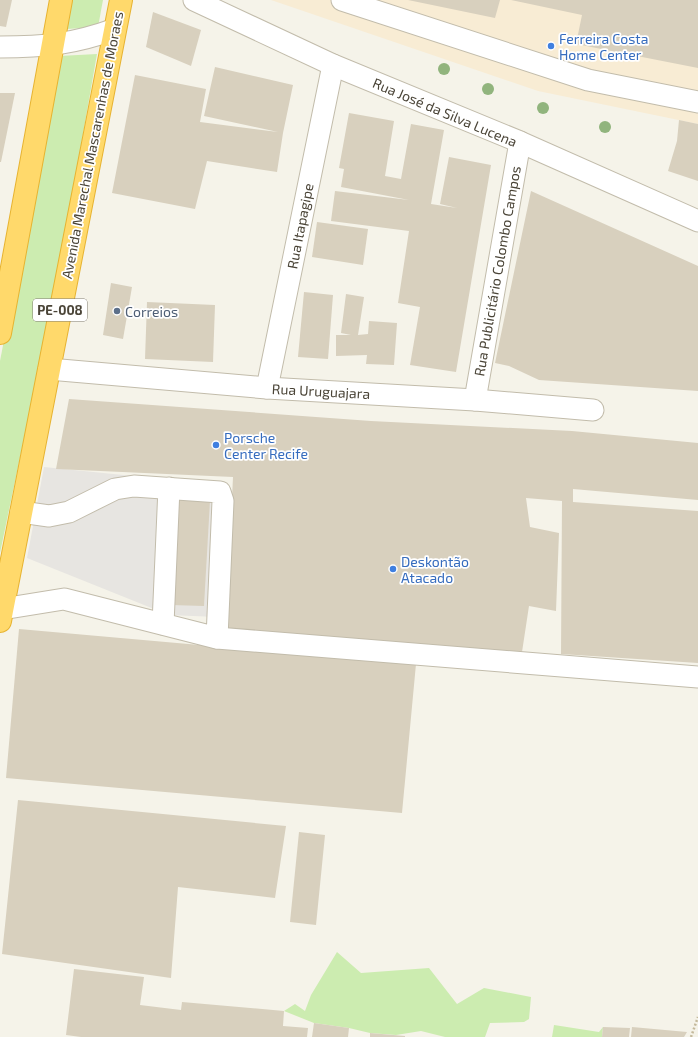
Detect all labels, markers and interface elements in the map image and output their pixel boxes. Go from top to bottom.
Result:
street label: Avenida Marechal Mascarenhas de Moraes [58,10,126,280]
place label: Ferreira Costa Home Center [559,30,648,63]
marker: Ferreira Costa Home Center [546,41,556,51]
street label: Rua José da Silva Lucena [370,74,520,150]
street label: Rua Publicitário Colombo Campos [470,165,524,377]
street label: Rua Itapagipe [283,182,317,270]
road number: PE-008 [33,299,87,321]
place label: Correios [125,303,178,320]
marker: Correios [112,306,122,316]
street label: Rua Uruguajara [271,380,371,402]
place label: Porsche Center Recife [224,429,308,462]
marker: Porsche Center Recife [211,440,221,450]
place label: Deskontão Atacado [401,553,469,586]
marker: Deskontão Atacado [388,564,398,574]

